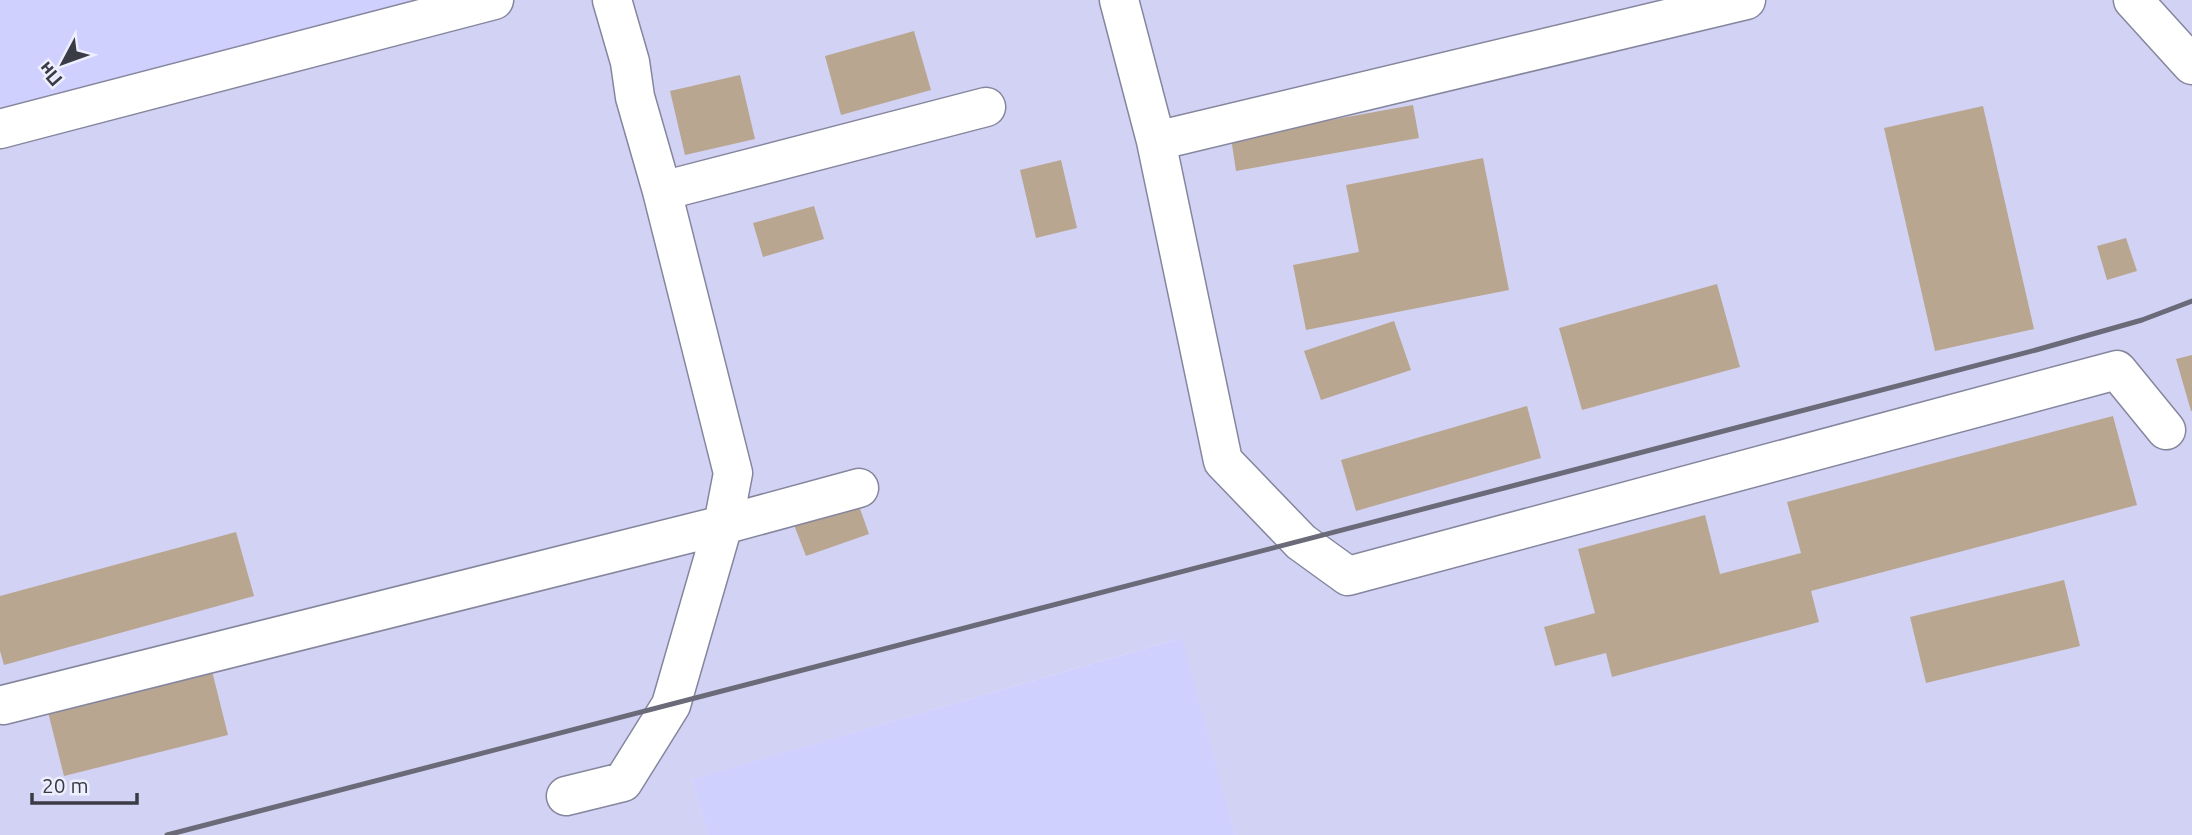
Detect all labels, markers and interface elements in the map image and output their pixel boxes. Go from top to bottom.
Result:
north arrow [28,28,98,98]
text: Пн [34,58,67,91]
scale bar [32,762,136,806]
text: 20 m [42,773,89,797]

